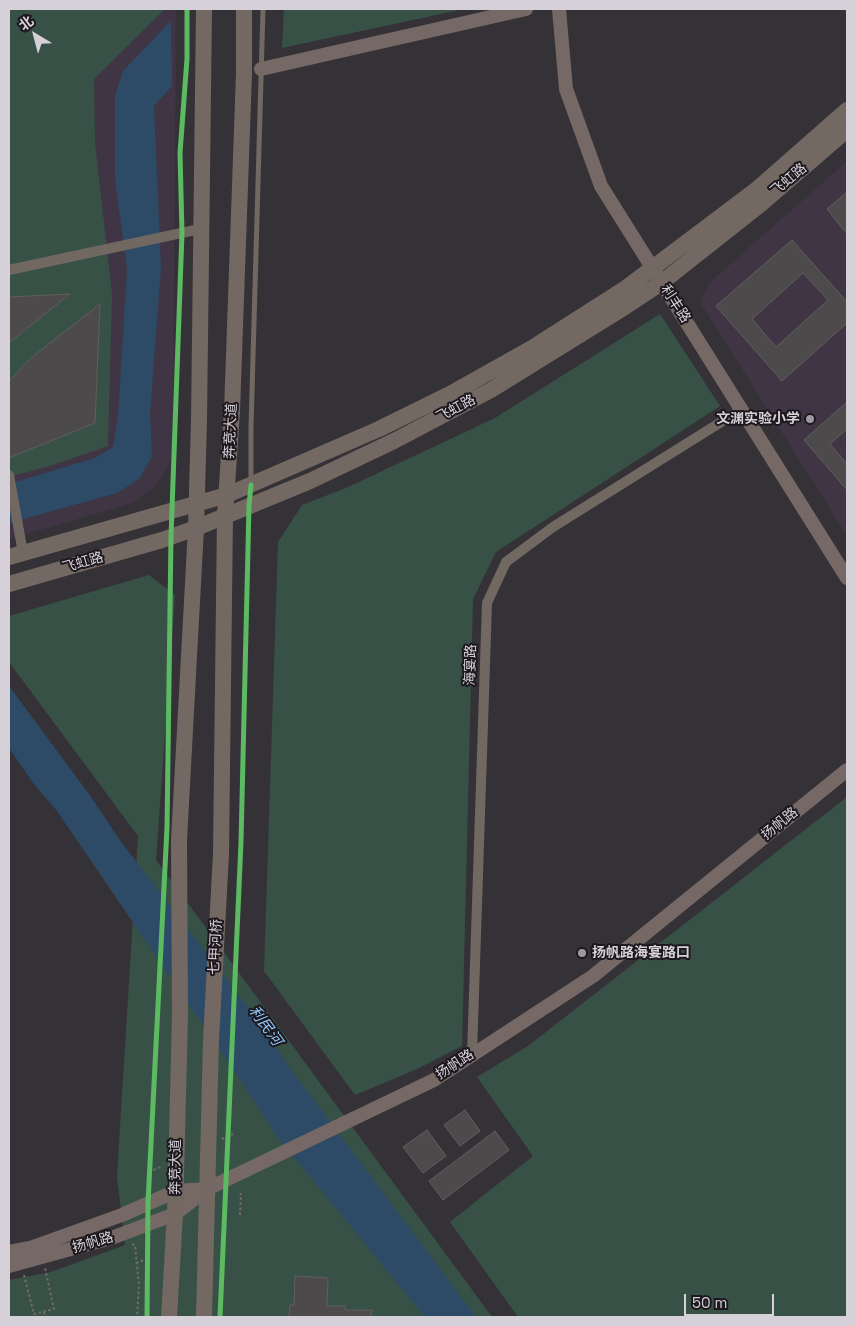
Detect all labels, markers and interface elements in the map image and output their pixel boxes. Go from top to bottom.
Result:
north arrow [10,10,60,60]
text: 北 [15,12,37,34]
street label: 飞虹路 [768,160,810,200]
street label: 利丰路 [657,282,693,326]
street label: 飞虹路 [434,392,478,426]
street label: 奔竞大道 [221,403,241,459]
place label: 文渊实验小学 [716,411,800,427]
marker: 文渊实验小学 [804,413,816,425]
street label: 飞虹路 [60,549,106,577]
street label: 海宴路 [462,644,480,686]
street label: 扬帆路 [758,804,802,844]
street label: 七甲河桥 [206,919,226,975]
place label: 扬帆路海宴路口 [592,945,690,961]
marker: 扬帆路海宴路口 [576,947,588,959]
water label: 利民河 [244,1003,286,1049]
street label: 扬帆路 [433,1047,477,1083]
street label: 奔竞大道 [167,1139,185,1195]
street label: 扬帆路 [70,1229,116,1257]
scale bar [686,1284,776,1316]
text: 50 m [692,1293,727,1312]

